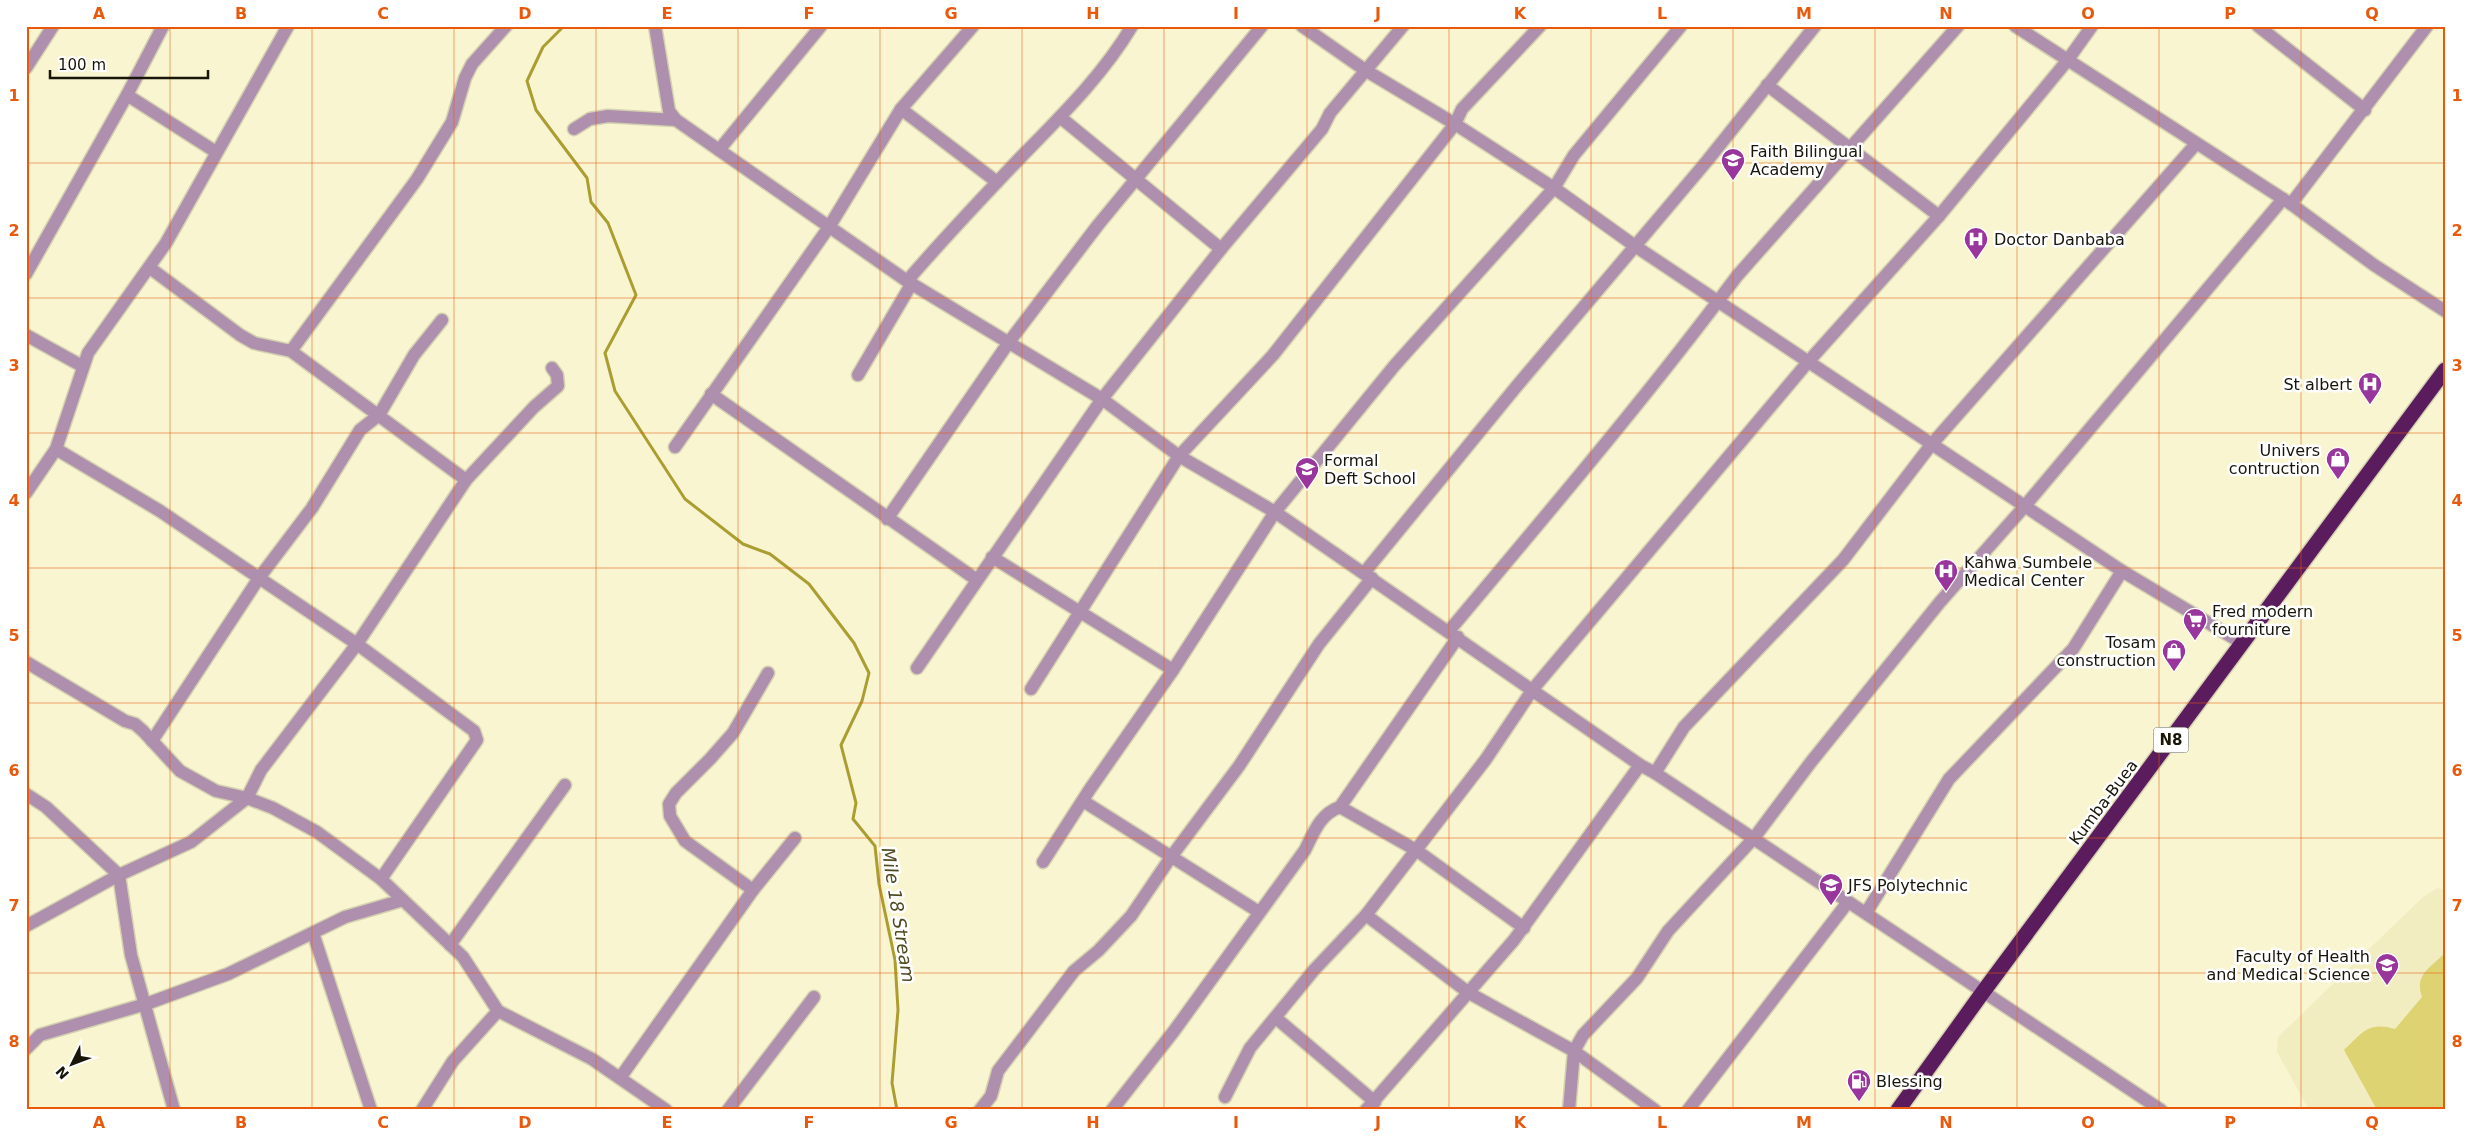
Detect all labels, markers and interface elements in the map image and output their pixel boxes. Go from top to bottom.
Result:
text: A [93,4,106,23]
text: B [235,4,247,23]
text: C [377,4,389,23]
text: D [518,4,532,23]
text: E [662,4,672,23]
text: F [804,4,814,23]
text: G [944,4,958,23]
text: H [1086,4,1100,23]
text: I [1233,4,1239,23]
text: J [1374,4,1381,23]
text: K [1514,4,1527,23]
text: L [1657,4,1667,23]
text: M [1796,4,1812,23]
text: N [1939,4,1953,23]
text: O [2081,4,2095,23]
text: P [2224,4,2236,23]
text: Q [2365,4,2379,23]
scale bar [50,48,208,80]
text: 100 m [58,56,106,74]
text: 1 [8,86,20,105]
text: 1 [2451,86,2463,105]
place label: Faith Bilingual Academy [1750,142,1862,179]
school or university icon: Faith Bilingual Academy [1720,147,1746,181]
text: 2 [8,221,20,240]
text: 2 [2451,221,2463,240]
hospital icon: Doctor Danbaba [1963,226,1989,260]
place label: Doctor Danbaba [1994,230,2125,249]
text: 3 [8,356,20,375]
text: 3 [2451,356,2463,375]
hospital icon: St albert [2357,371,2383,405]
place label: St albert [2283,375,2352,394]
place label: Univers contruction [2229,441,2320,478]
shop icon: Univers contruction [2325,446,2351,480]
place label: Formal Deft School [1324,451,1416,488]
school or university icon: Formal Deft School [1294,456,1320,490]
text: 4 [8,491,20,510]
text: 4 [2451,491,2463,510]
place label: Kahwa Sumbele Medical Center [1964,553,2092,590]
hospital icon: Kahwa Sumbele Medical Center [1933,558,1959,592]
place label: Fred modern fourniture [2212,602,2313,639]
supermarket icon: Fred modern fourniture [2182,607,2208,641]
text: 5 [8,626,20,645]
text: 5 [2451,626,2463,645]
place label: Tosam construction [2057,633,2156,670]
shop icon: Tosam construction [2161,638,2187,672]
road number: N8 [2154,728,2188,752]
street label: Kumba-Buea [2065,756,2141,848]
text: 6 [8,761,20,780]
text: 6 [2451,761,2463,780]
water label: Mile 18 Stream [877,846,920,984]
school or university icon: JFS Polytechnic [1818,872,1844,906]
place label: JFS Polytechnic [1847,876,1968,895]
text: 7 [8,896,20,915]
text: 7 [2451,896,2463,915]
place label: Faculty of Health and Medical Science [2206,947,2370,984]
school or university icon: Faculty of Health and Medical Science [2374,952,2400,986]
text: 8 [8,1032,20,1051]
text: 8 [2451,1032,2463,1051]
north arrow [48,1038,98,1088]
text: N [52,1063,72,1082]
fuel station icon: Blessing [1846,1068,1872,1102]
place label: Blessing [1876,1072,1943,1091]
text: A [93,1113,106,1132]
text: B [235,1113,247,1132]
text: C [377,1113,389,1132]
text: D [518,1113,532,1132]
text: E [662,1113,672,1132]
text: F [804,1113,814,1132]
text: G [944,1113,958,1132]
text: H [1086,1113,1100,1132]
text: I [1233,1113,1239,1132]
text: J [1374,1113,1381,1132]
text: K [1514,1113,1527,1132]
text: L [1657,1113,1667,1132]
text: M [1796,1113,1812,1132]
text: N [1939,1113,1953,1132]
text: O [2081,1113,2095,1132]
text: P [2224,1113,2236,1132]
text: Q [2365,1113,2379,1132]

